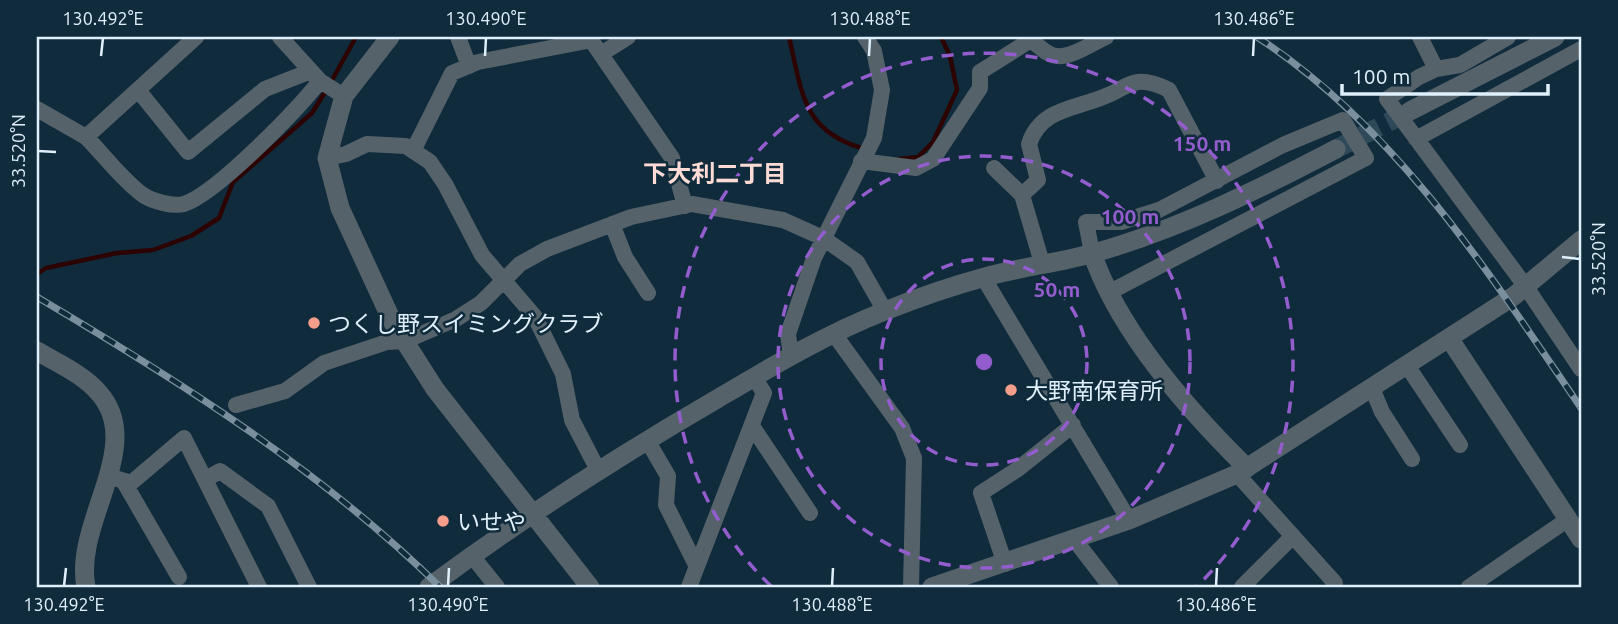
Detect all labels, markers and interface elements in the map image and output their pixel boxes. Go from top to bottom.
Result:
text: 130.492°E [62,8,144,28]
text: 130.490°E [445,8,527,28]
text: 130.488°E [829,8,911,28]
text: 130.486°E [1213,8,1295,28]
scale bar [1342,52,1548,96]
text: 100 m [1352,64,1410,88]
text: 33.520°N [8,114,28,188]
text: 150 m [1173,131,1231,155]
district label: 下大利二丁目 [643,160,787,187]
text: 100 m [1101,204,1159,228]
text: 33.520°N [1588,222,1608,296]
text: 50 m [1034,277,1080,301]
place label: つくし野スイミングクラブ [328,311,604,336]
marker: つくし野スイミングクラブ [306,315,322,331]
centre of rings [972,350,996,374]
place label: 大野南保育所 [1025,378,1163,403]
marker: 大野南保育所 [1003,382,1019,398]
place label: いせや [457,509,526,534]
marker: いせや [435,513,451,529]
text: 130.492°E [23,594,105,614]
text: 130.490°E [407,594,489,614]
text: 130.488°E [791,594,873,614]
text: 130.486°E [1175,594,1257,614]

